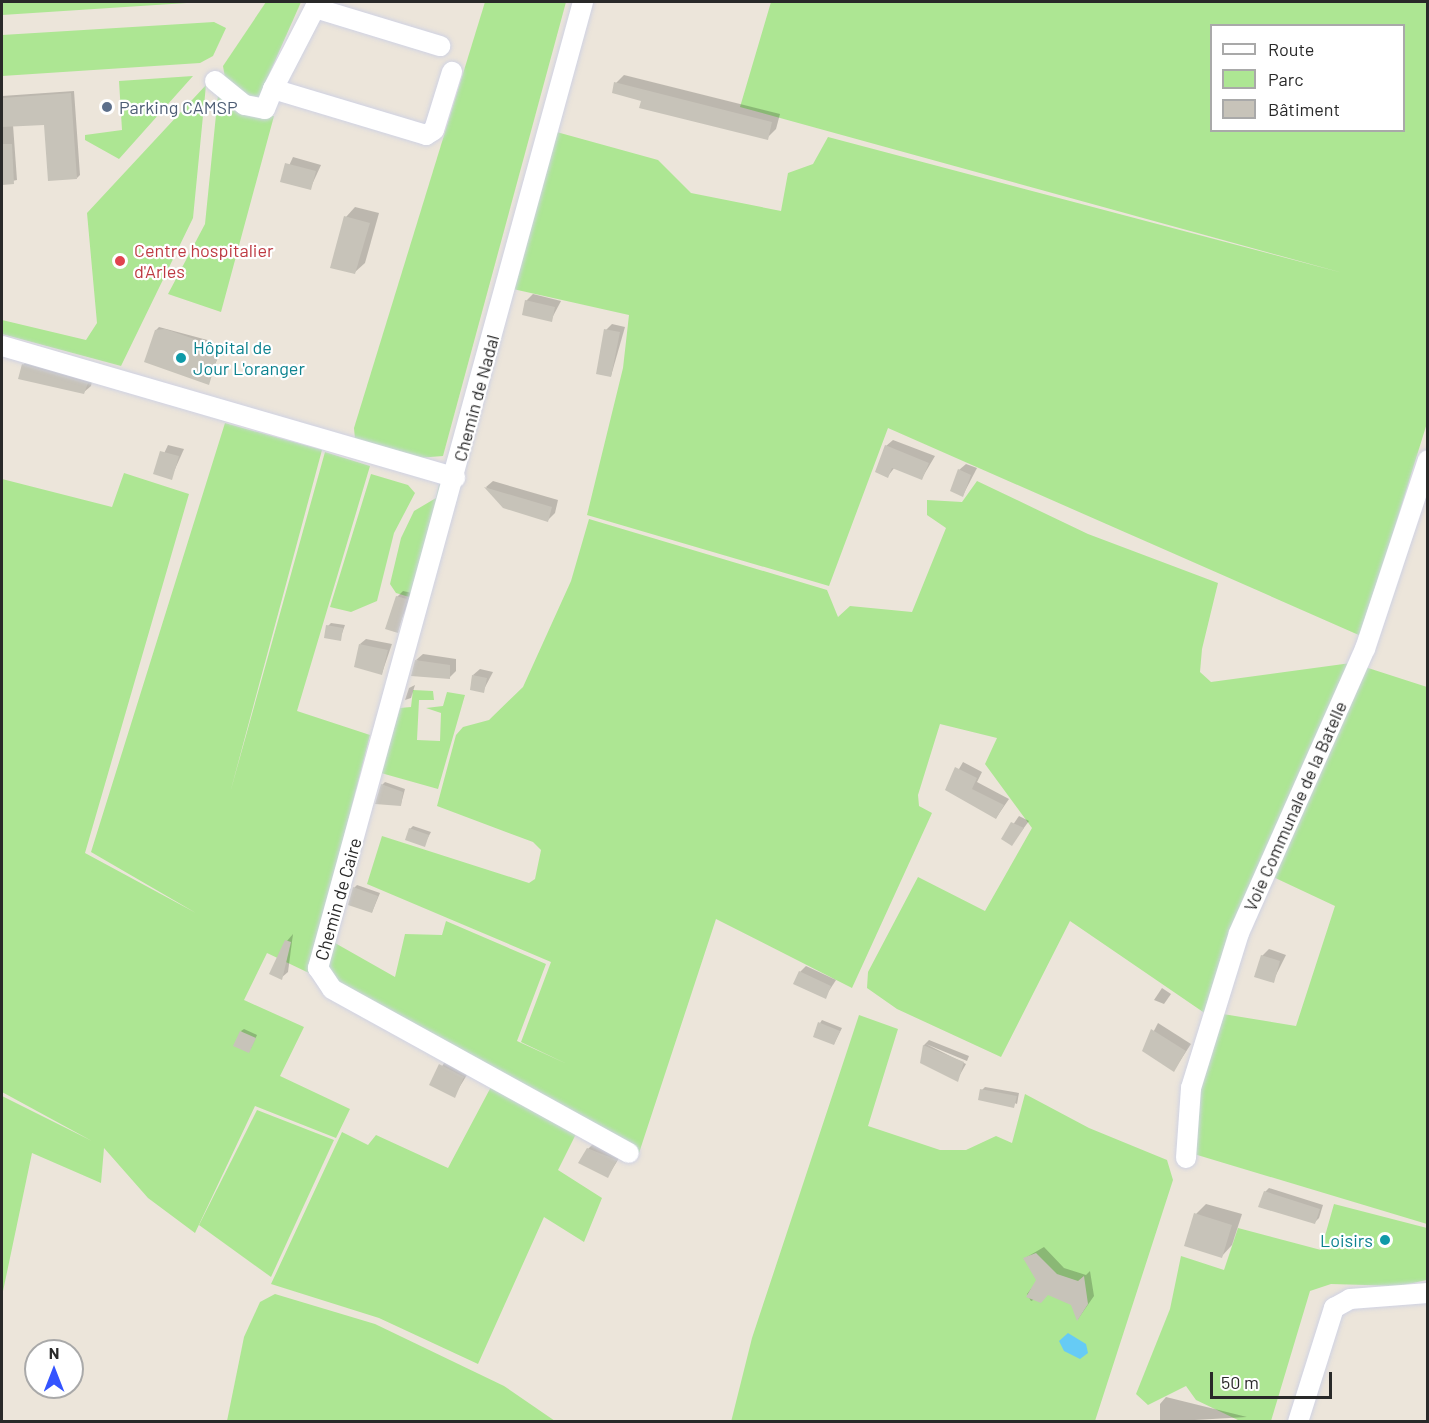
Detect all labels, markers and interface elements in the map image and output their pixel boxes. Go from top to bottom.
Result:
legend [1210,24,1405,132]
text: Route [1268,38,1314,60]
text: Parc [1268,68,1304,90]
place label: Parking CAMSP [119,96,238,118]
text: Bâtiment [1268,98,1340,120]
marker: Parking CAMSP [100,100,114,114]
place label: Centre hospitalier d'Arles [134,240,274,282]
marker: Centre hospitalier d'Arles [111,252,129,270]
street label: Chemin de Nadal [449,332,503,464]
place label: Hôpital de Jour L'oranger [193,337,305,380]
marker: Hôpital de Jour L'oranger [174,351,188,365]
street label: Voie Communale de la Batelle [1239,698,1351,914]
street label: Chemin de Caire [310,835,366,963]
place label: Loisirs [1320,1229,1373,1251]
marker: Loisirs [1378,1233,1392,1247]
north arrow [24,1339,84,1399]
text: N [49,1343,59,1362]
scale bar [1213,1360,1334,1398]
text: 50 m [1221,1371,1259,1393]

